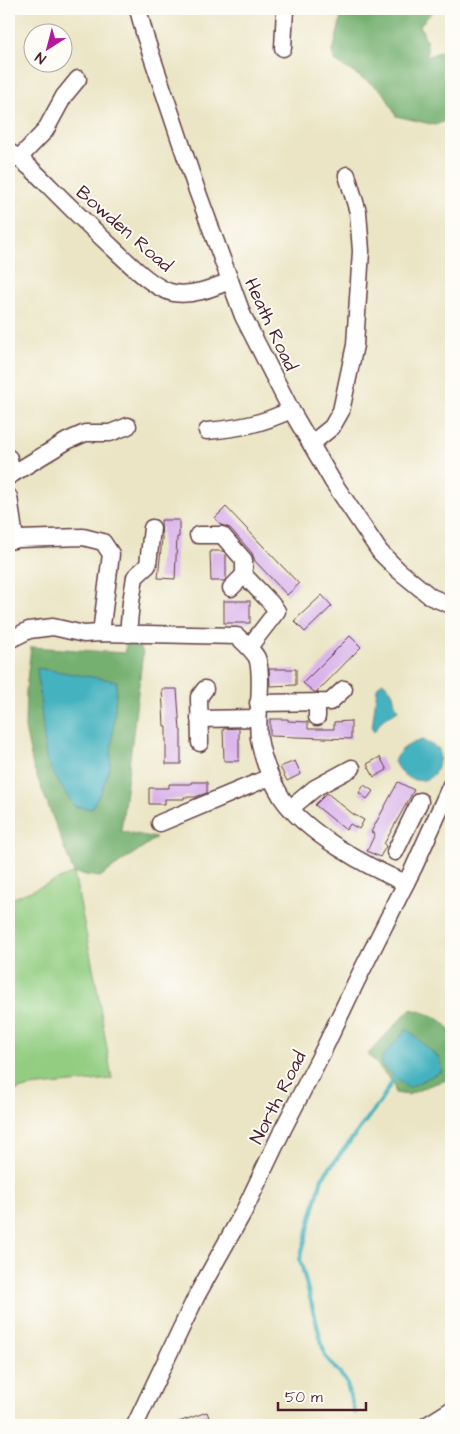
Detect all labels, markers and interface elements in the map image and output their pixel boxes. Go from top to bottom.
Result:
north arrow [22,22,72,72]
text: N [31,47,50,68]
street label: Bowden Road [70,179,178,279]
street label: Heath Road [237,274,304,376]
street label: North Road [243,1046,314,1149]
scale bar [278,1379,365,1411]
text: 50 m [285,1387,323,1408]

